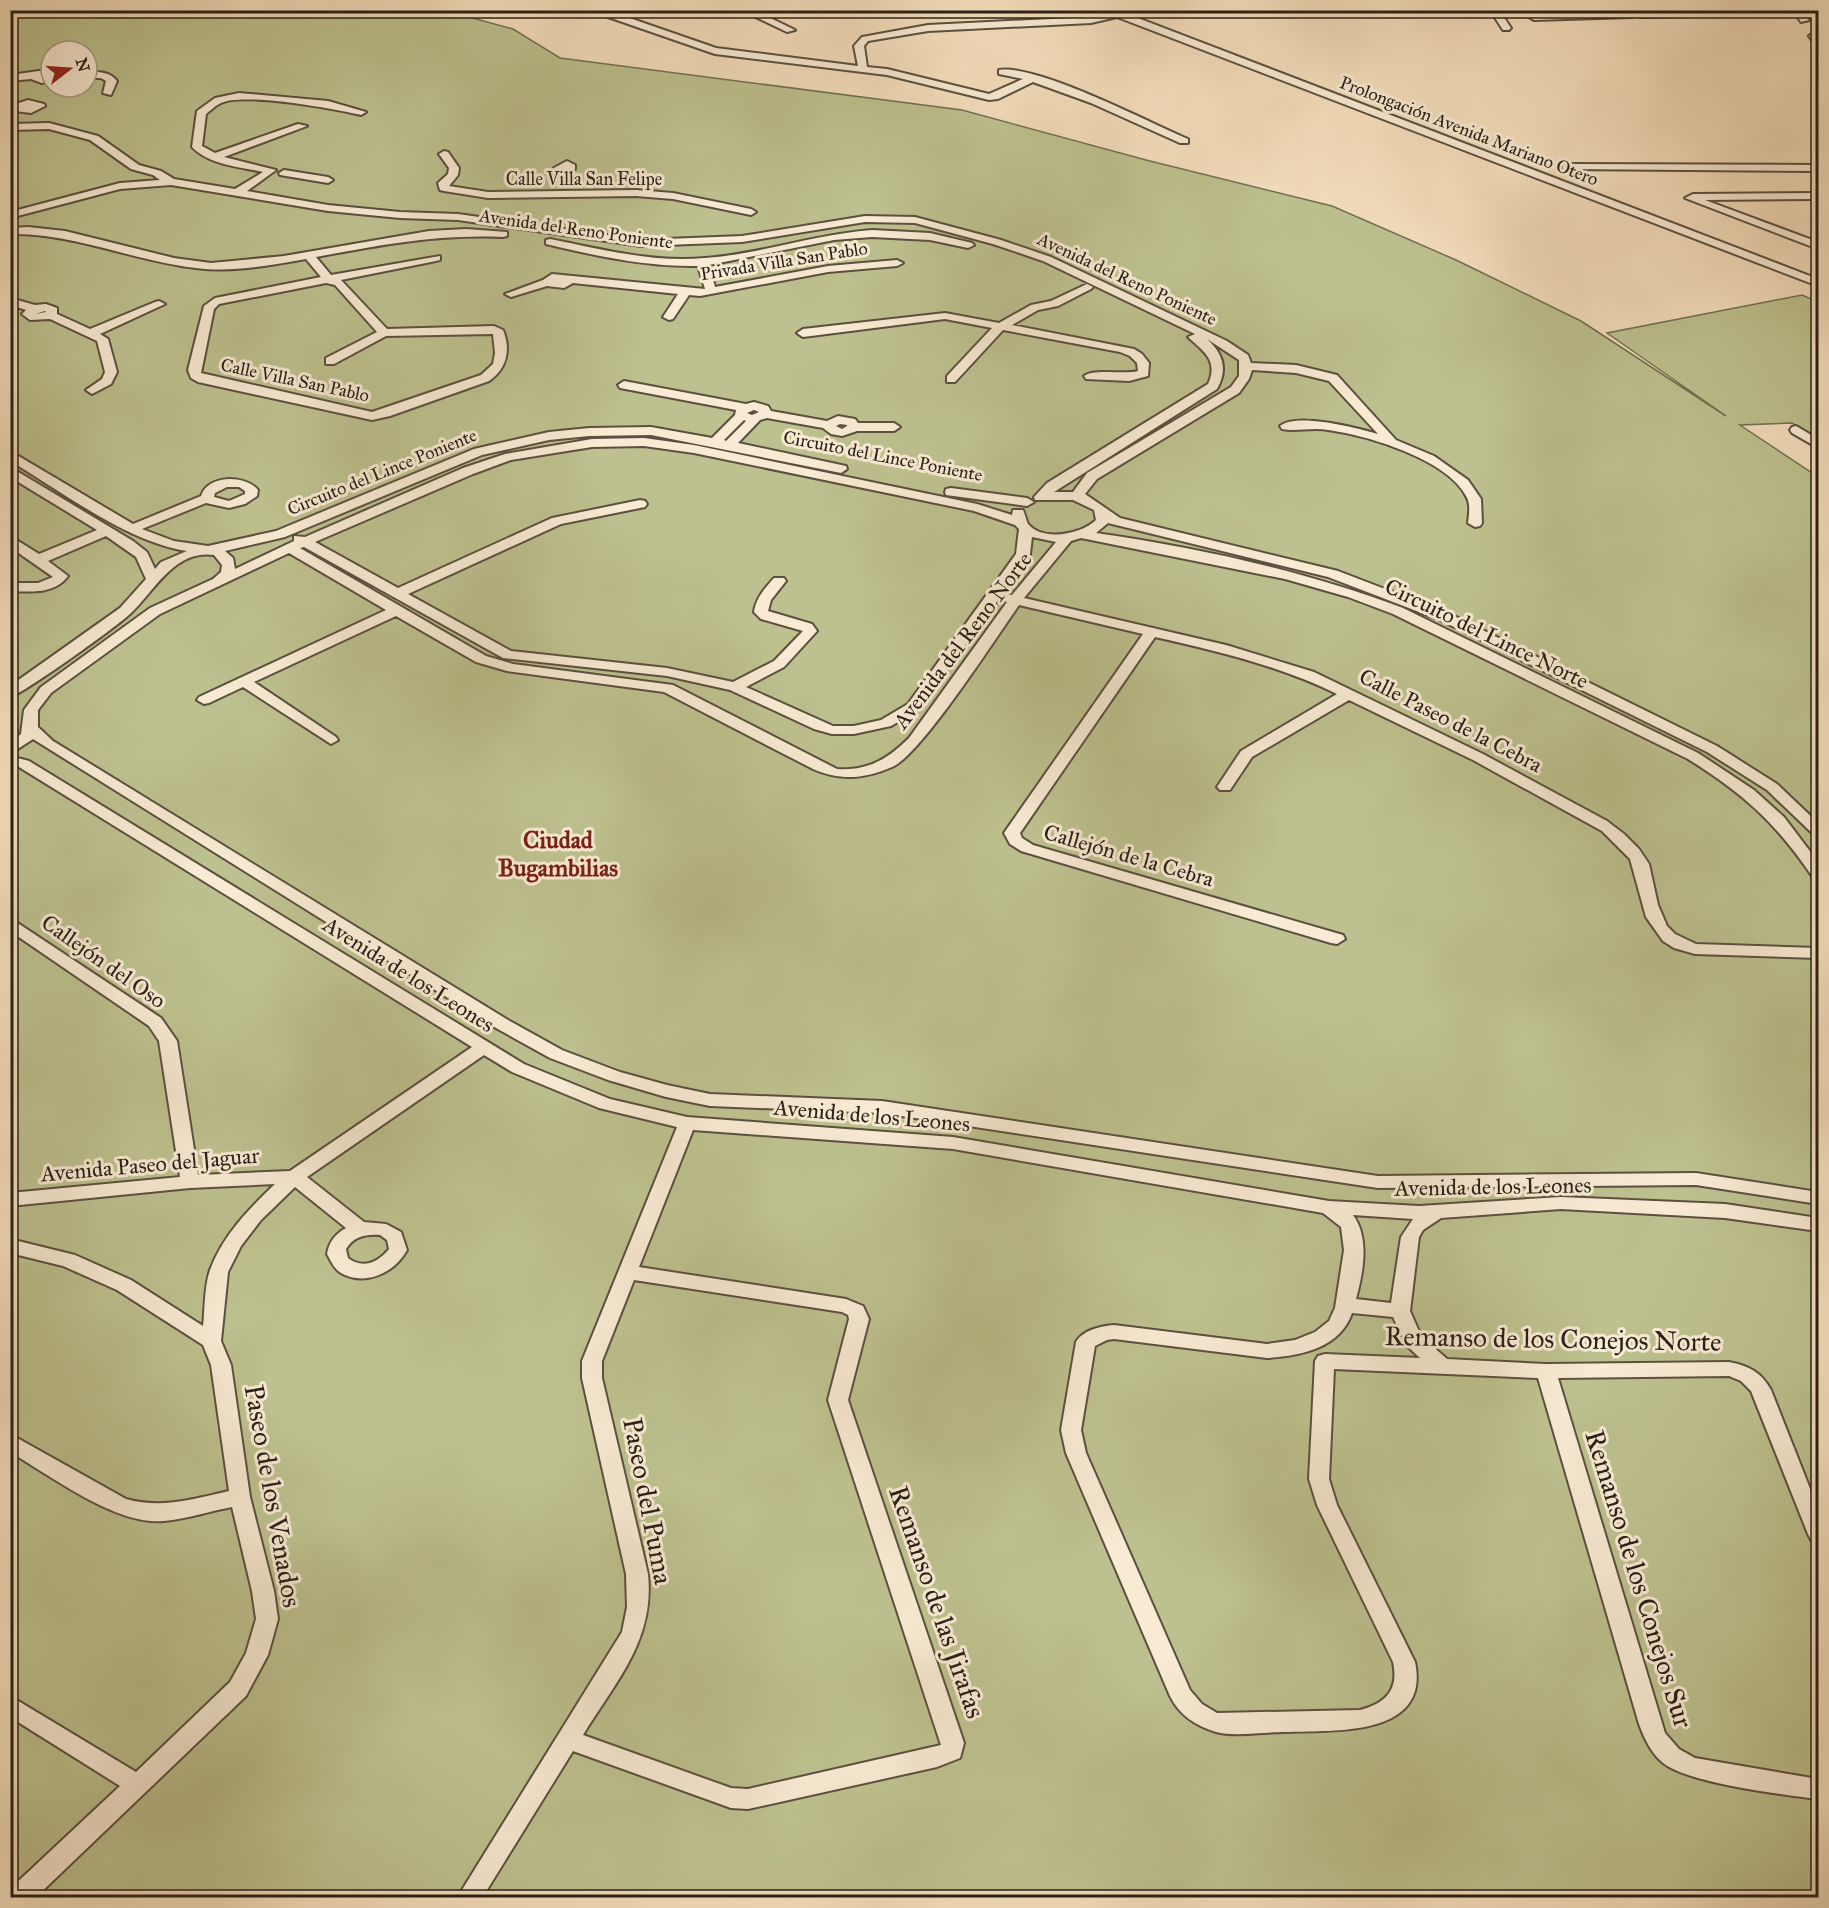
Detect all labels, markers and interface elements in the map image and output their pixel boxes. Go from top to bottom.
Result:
north arrow [39,39,99,99]
text: N [72,55,94,74]
street label: Prolongación Avenida Mariano Otero [1336,71,1601,192]
street label: Calle Villa San Felipe [506,168,662,190]
street label: Avenida del Reno Poniente [477,204,674,253]
street label: Avenida del Reno Poniente [1033,227,1220,330]
street label: Privada Villa San Pablo [699,237,869,285]
street label: Calle Villa San Pablo [219,354,371,406]
street label: Circuito del Lince Poniente [284,424,480,520]
street label: Circuito del Lince Poniente [782,426,984,486]
street label: Avenida del Reno Norte [887,547,1038,735]
street label: Circuito del Lince Norte [1381,572,1593,694]
street label: Calle Paseo de la Cebra [1355,663,1547,779]
street label: Callejón de la Cebra [1041,818,1218,893]
district label: Ciudad Bugambilias [498,825,618,883]
street label: Callejón del Oso [36,909,171,1014]
street label: Avenida de los Leones [317,910,499,1038]
street label: Avenida de los Leones [772,1093,971,1138]
street label: Avenida Paseo del Jaguar [39,1141,261,1188]
street label: Avenida de los Leones [1393,1171,1592,1202]
street label: Remanso de los Conejos Norte [1384,1319,1722,1358]
street label: Paseo de los Venados [238,1382,309,1610]
street label: Paseo del Puma [616,1415,681,1588]
street label: Remanso de los Conejos Sur [1578,1426,1701,1733]
street label: Remanso de las Jirafas [882,1481,993,1722]

